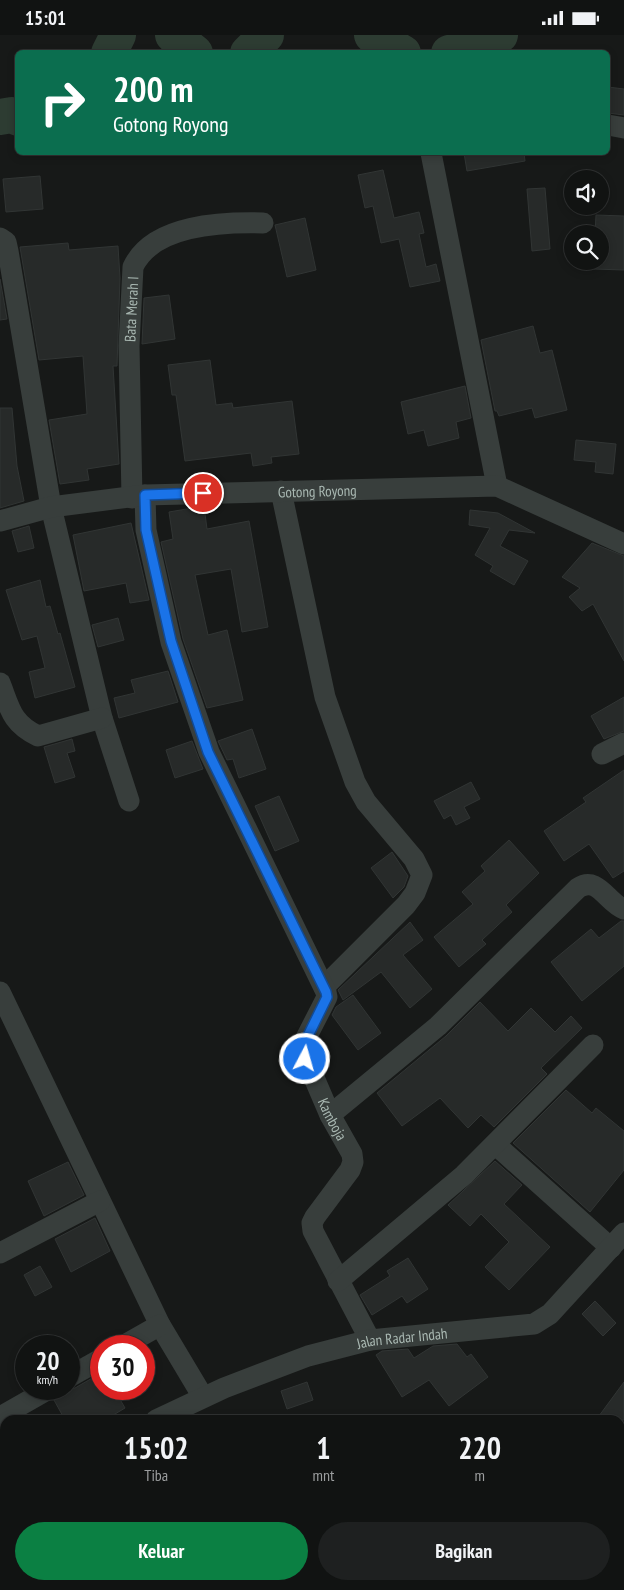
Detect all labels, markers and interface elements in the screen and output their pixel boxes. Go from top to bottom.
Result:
text: 15:01 [25,6,66,30]
text: 200 m [113,66,194,112]
icon: right [30,70,95,135]
text: Gotong Royong [113,110,228,138]
map controls [564,170,609,270]
button: sound [564,170,609,215]
button: search [564,225,609,270]
street label: Bata Merah I [120,276,142,342]
pin [182,472,224,514]
icon: arrive [189,479,217,507]
street label: Gotong Royong [278,480,357,501]
position arrow [278,1032,330,1084]
street label: Kamboja [314,1095,352,1143]
street label: Jalan Radar Indah [353,1323,448,1353]
speed limit sign: 30 [90,1335,155,1400]
text: 20 [36,1345,59,1377]
text: km/h [37,1372,58,1387]
text: 15:02 [124,1428,189,1467]
text: 1 [316,1428,331,1467]
text: 220 [458,1428,501,1467]
text: Tiba [144,1465,168,1485]
text: mnt [312,1465,334,1485]
text: m [474,1465,485,1485]
button: Keluar [15,1522,308,1580]
button: Bagikan [318,1522,610,1580]

